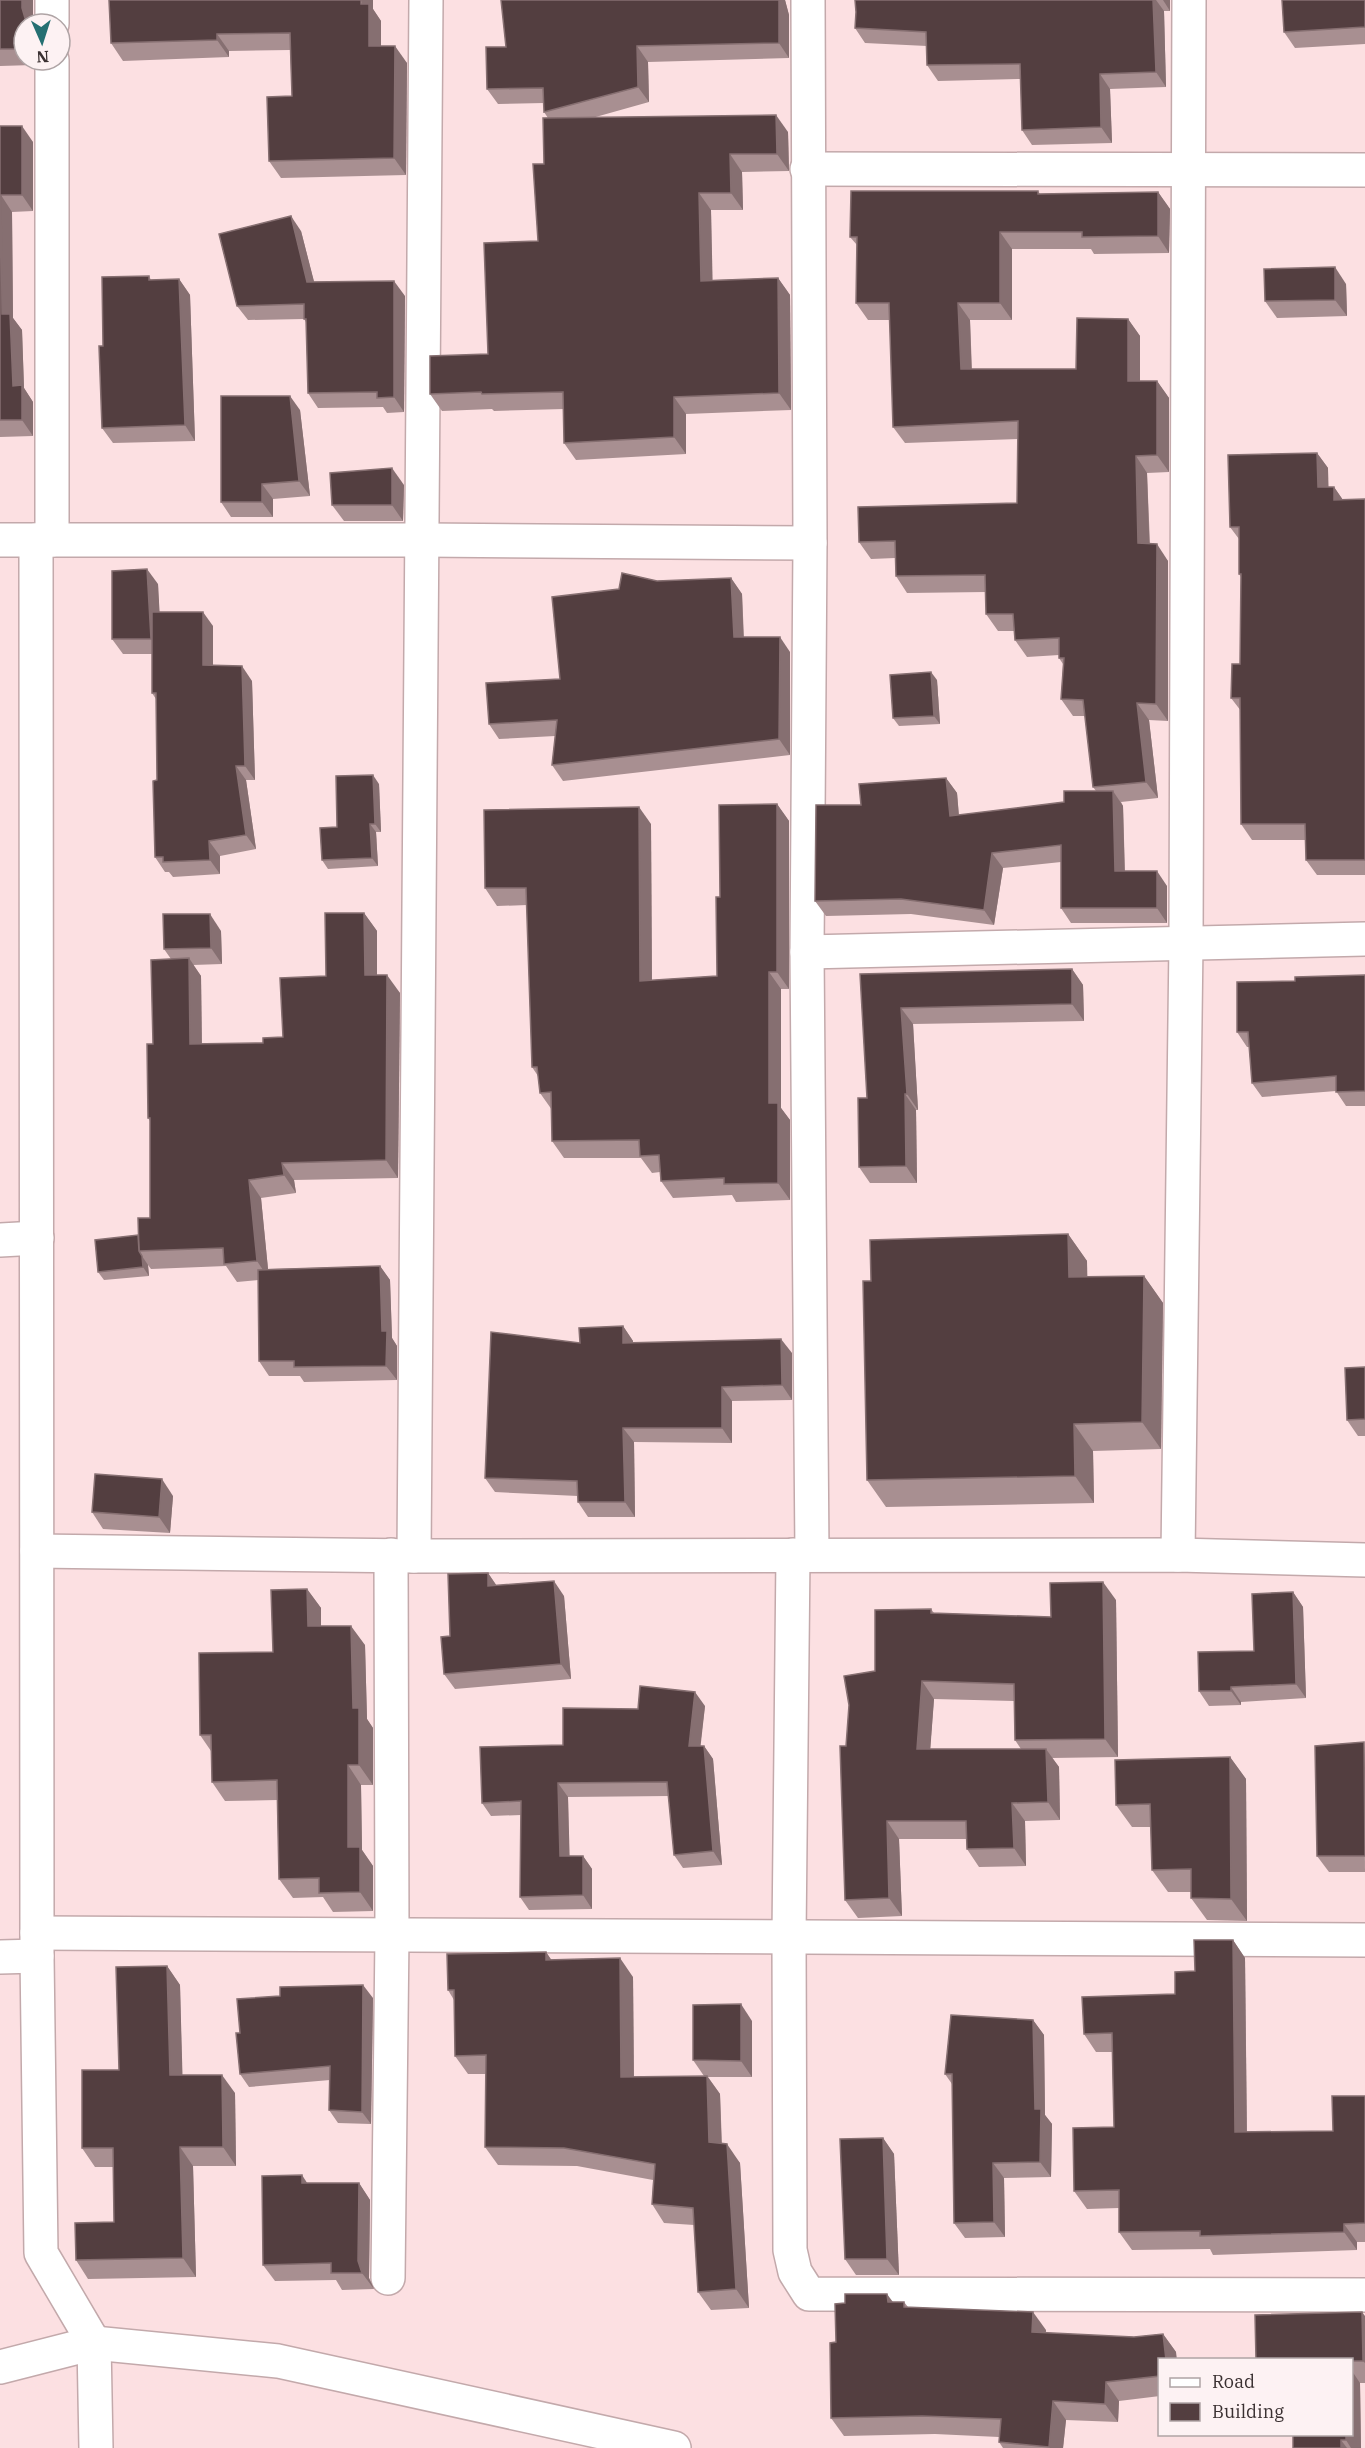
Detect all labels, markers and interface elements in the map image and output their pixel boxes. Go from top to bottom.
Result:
north arrow [12,12,72,72]
text: N [36,47,50,67]
legend [1158,2358,1353,2436]
text: Road [1212,2370,1255,2393]
text: Building [1212,2400,1284,2423]

